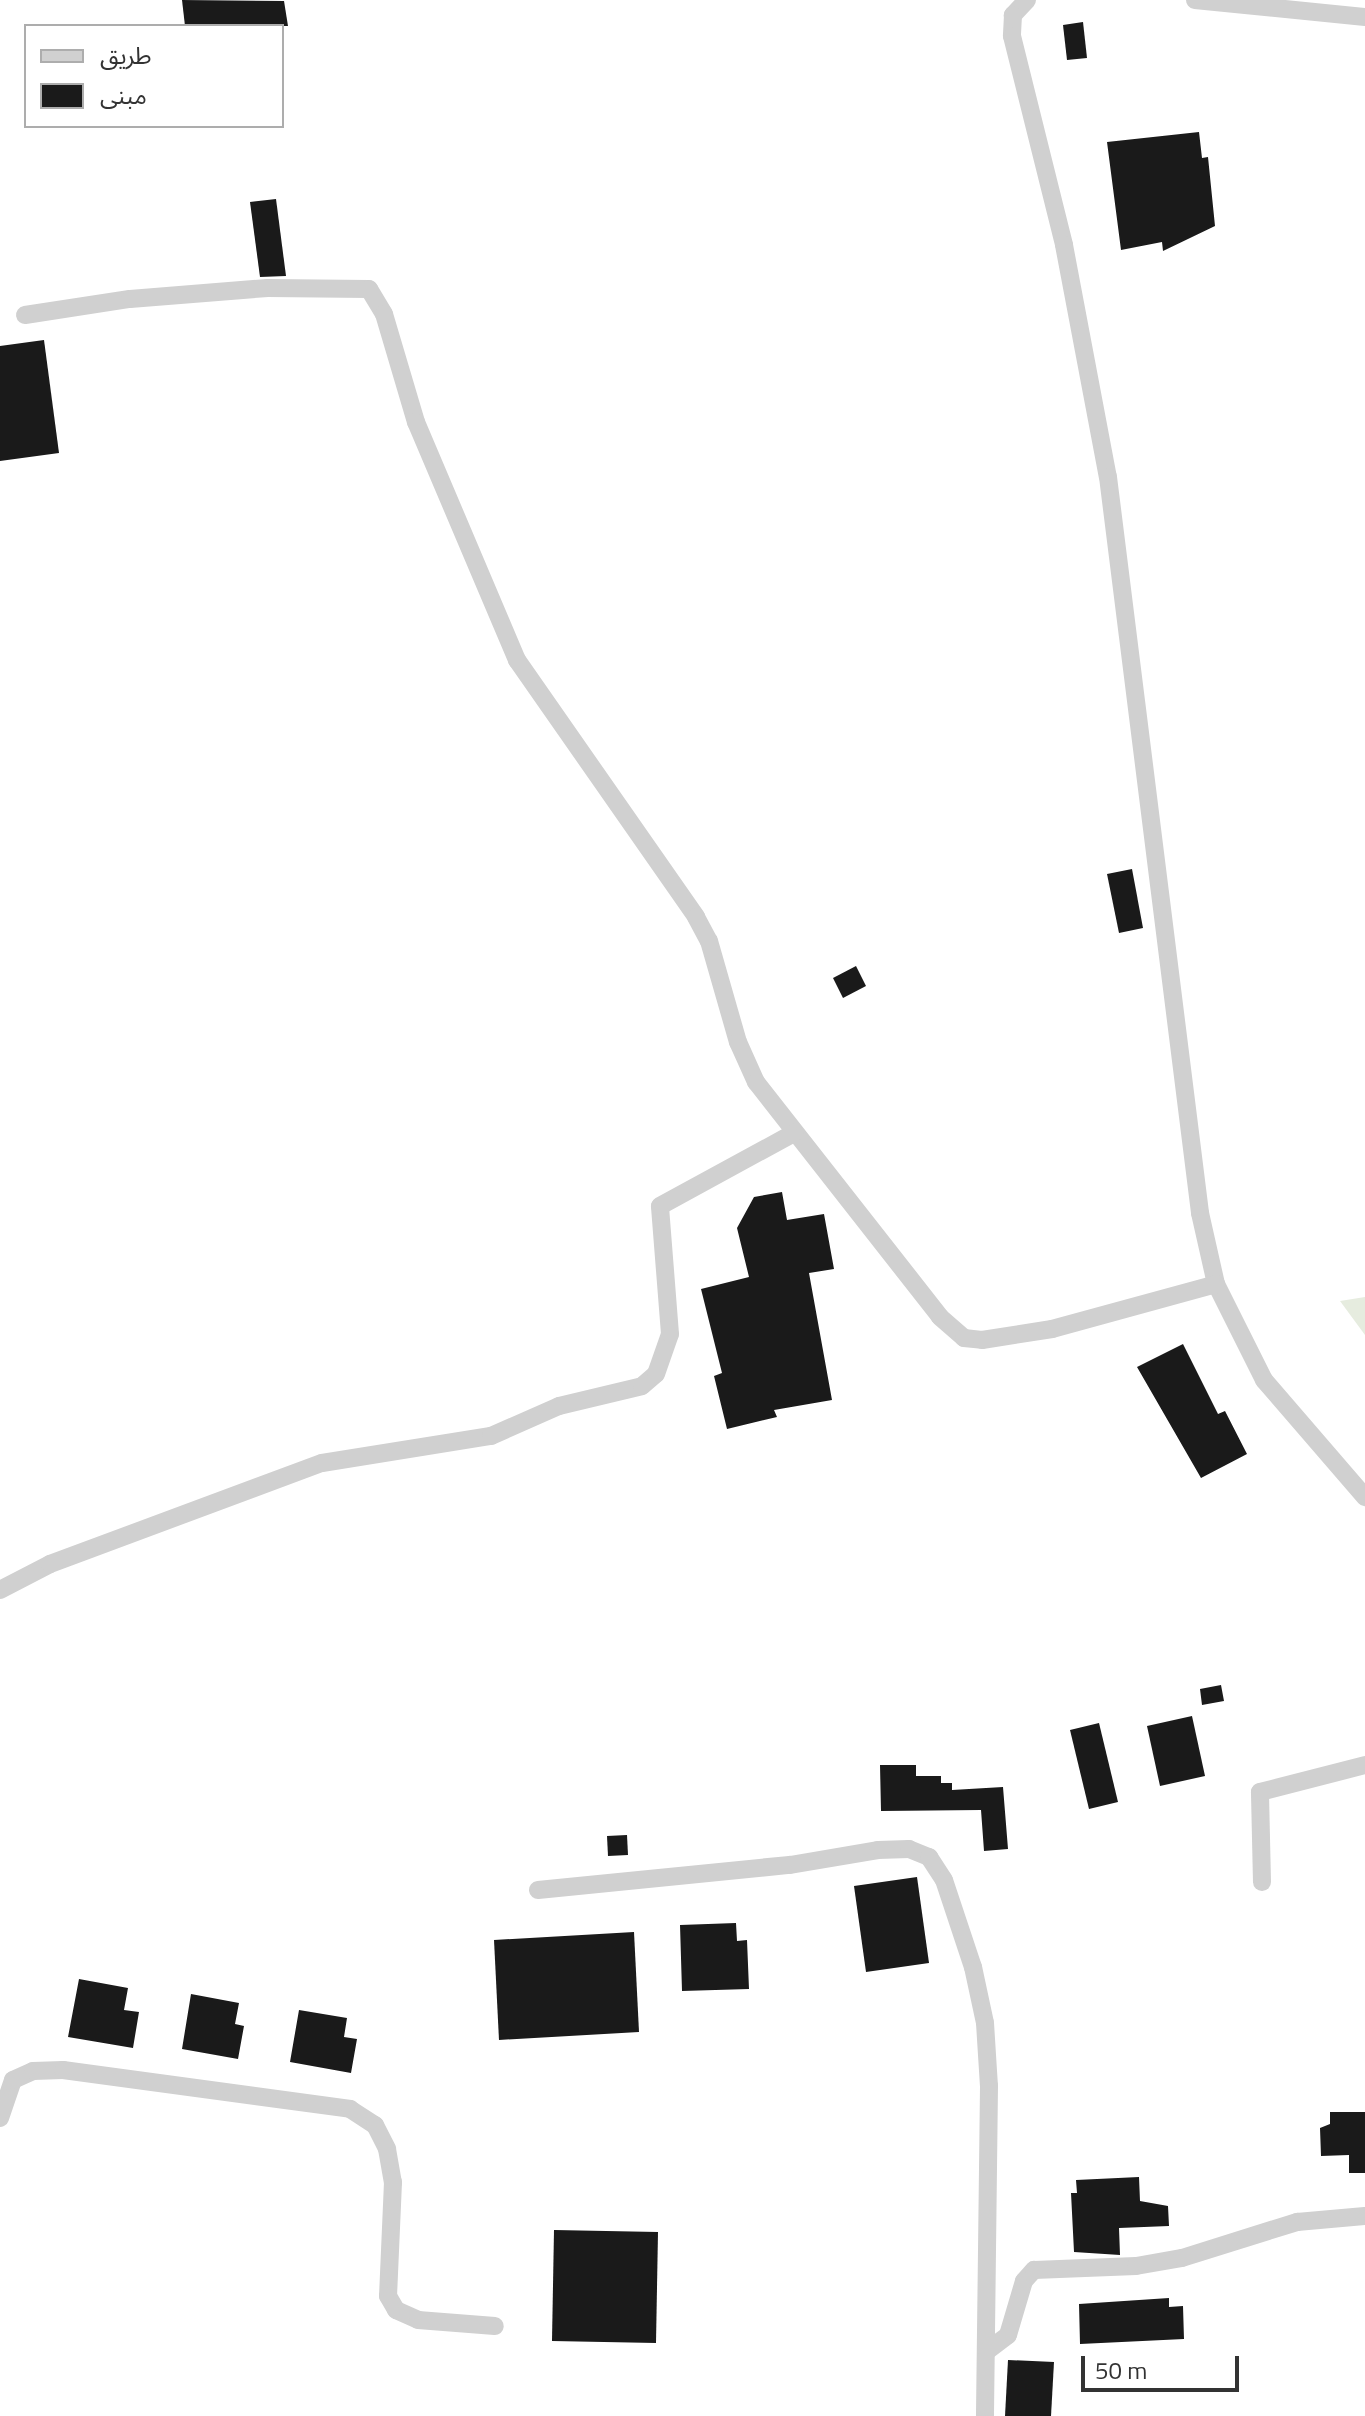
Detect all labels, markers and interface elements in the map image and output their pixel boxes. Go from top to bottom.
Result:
legend [24,24,284,128]
text: طريق [100,37,152,73]
text: مبنى [100,77,147,113]
scale bar [1085,2340,1243,2390]
text: 50 m [1095,2352,1147,2388]

